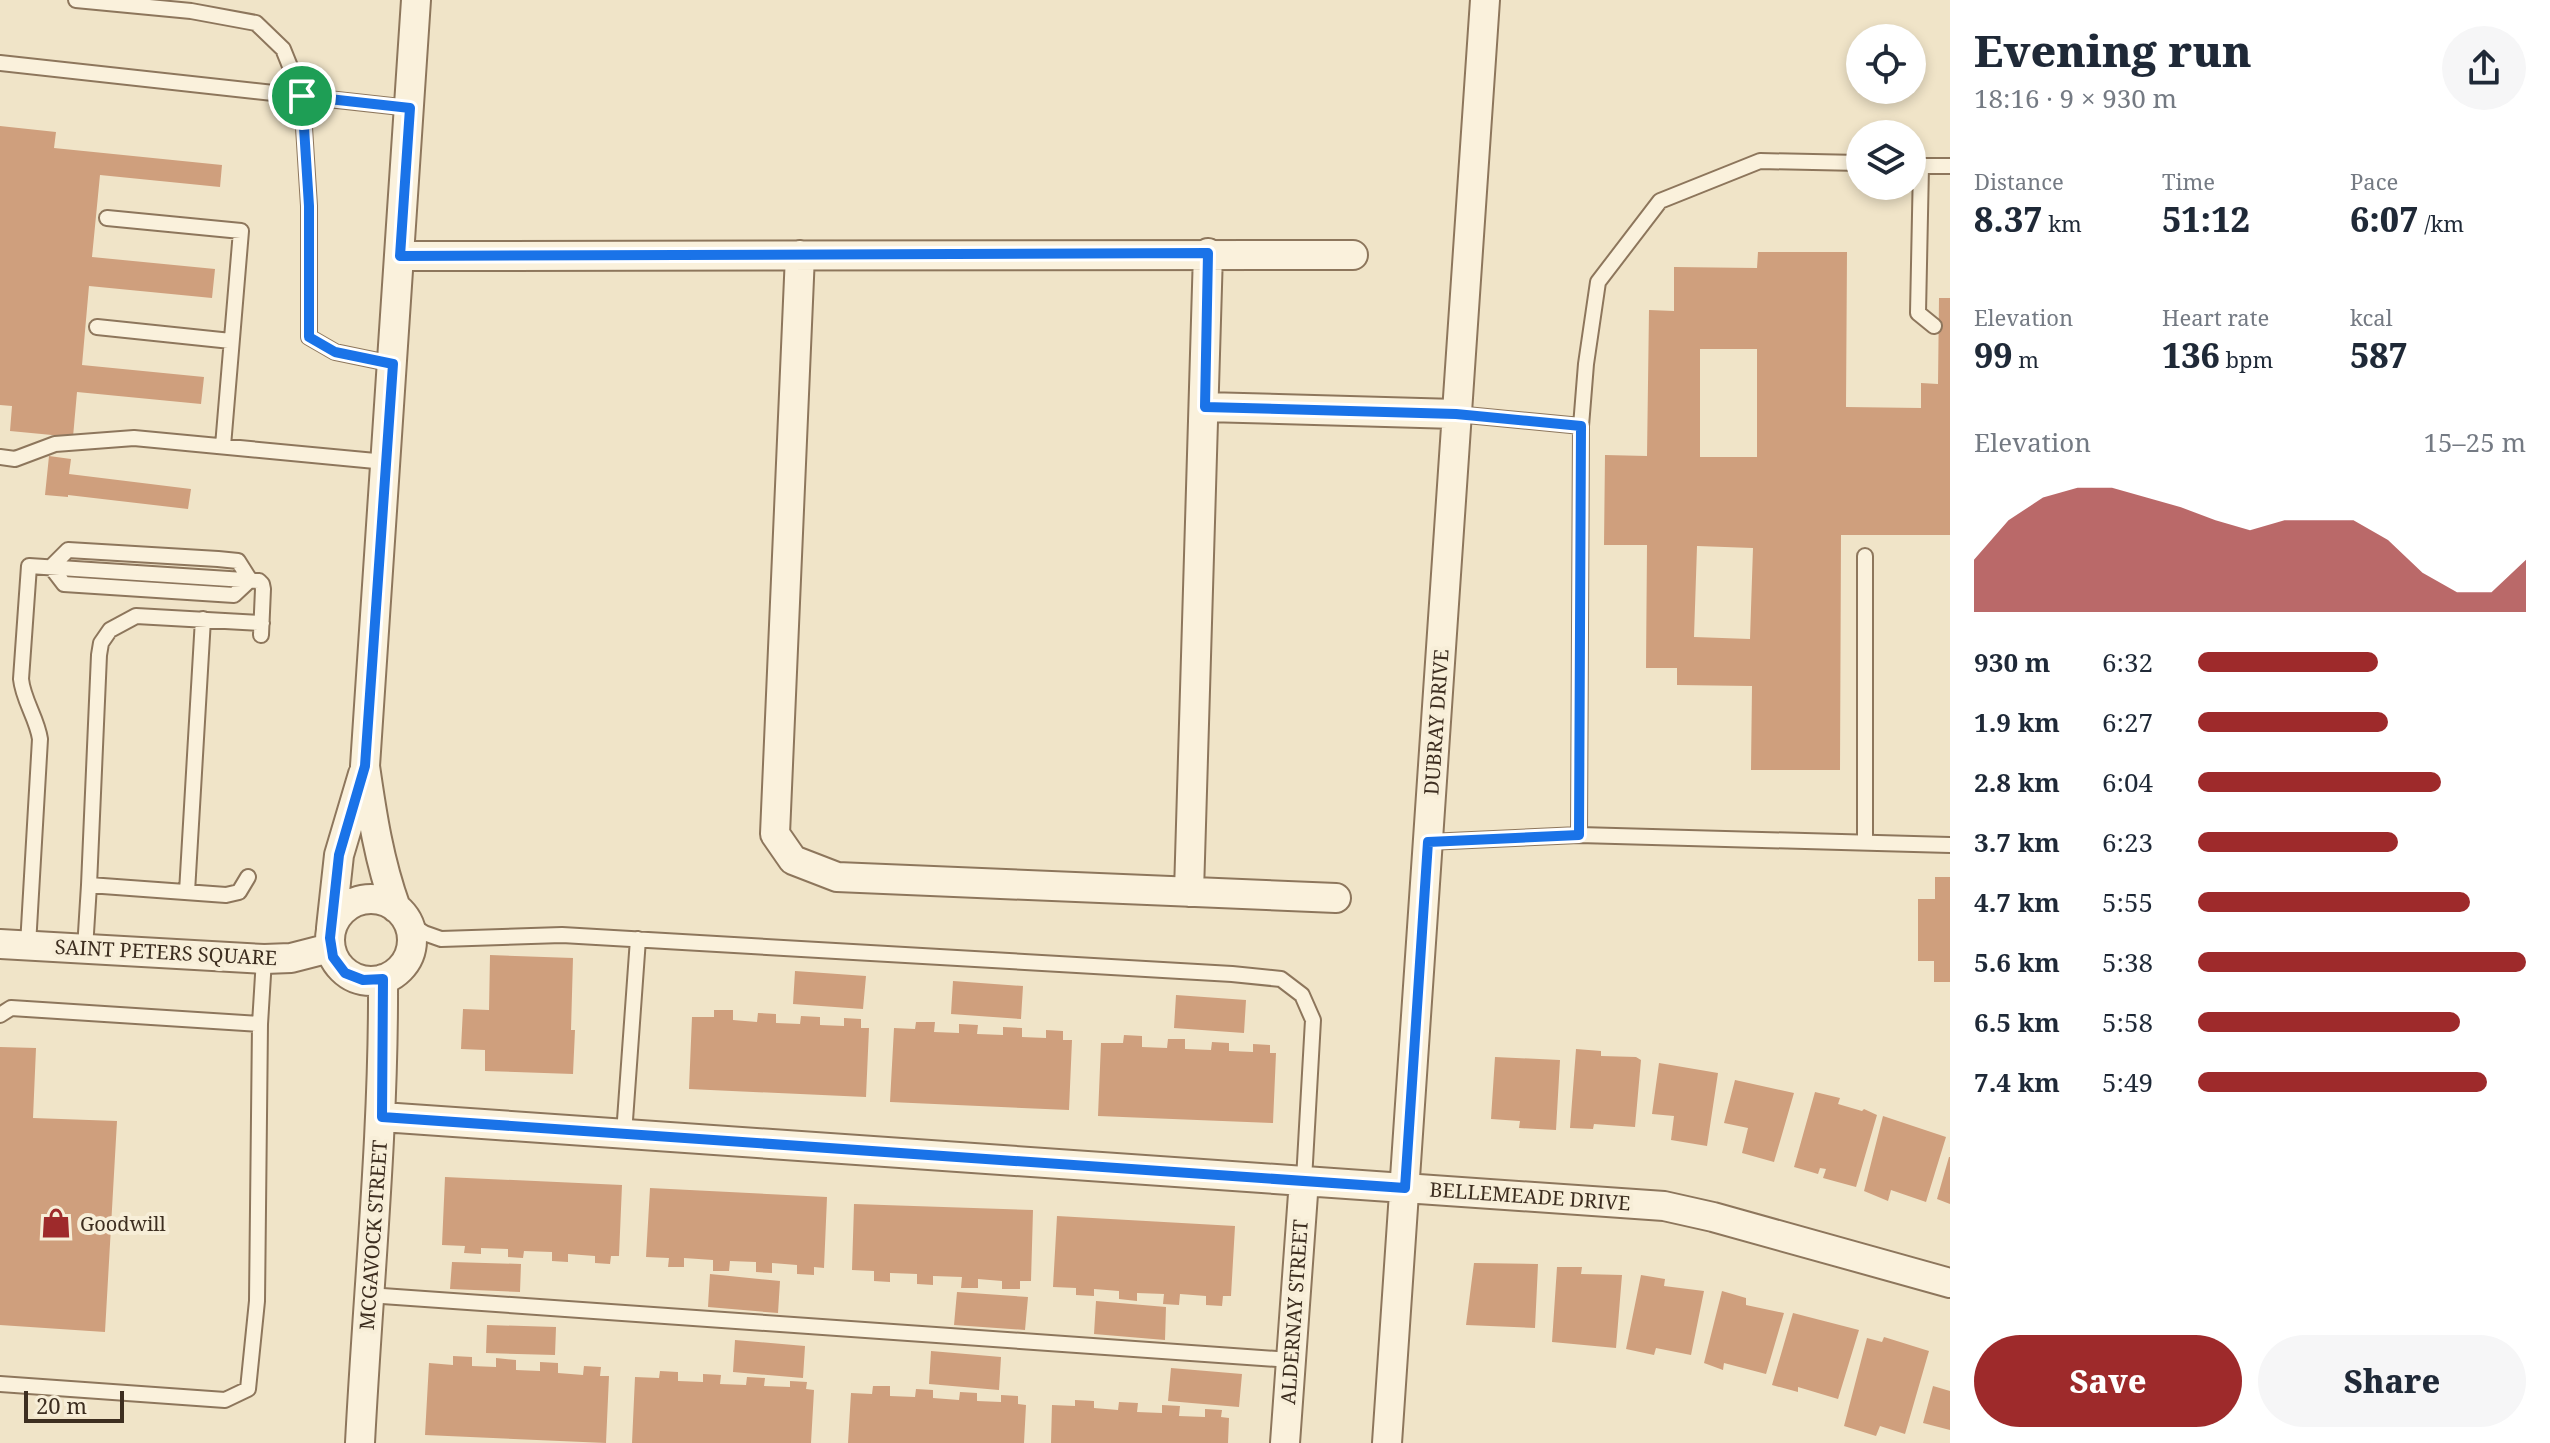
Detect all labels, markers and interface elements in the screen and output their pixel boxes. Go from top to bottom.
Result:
text: Evening run [1974,20,2252,80]
map controls [1846,24,1926,200]
button: locate [1846,24,1926,104]
button: share [2442,26,2526,110]
pin [268,62,336,130]
icon: arrive [280,74,324,118]
text: 18:16 · 9 × 930 m [1974,80,2177,116]
button: layers [1846,120,1926,200]
text: Distance [1974,166,2064,196]
text: Time [2162,166,2215,196]
text: Pace [2350,166,2398,196]
text: 8.37 [1974,196,2042,242]
text: 51:12 [2162,196,2250,242]
text: 6:07 [2350,196,2418,242]
text: km [2042,208,2082,238]
text: /km [2418,208,2464,238]
text: Elevation [1974,302,2073,332]
text: Heart rate [2162,302,2269,332]
text: kcal [2350,302,2392,332]
text: 99 [1974,332,2013,378]
text: 136 [2162,332,2220,378]
text: 587 [2350,332,2408,378]
text: m [2013,344,2039,374]
text: bpm [2220,344,2273,374]
text: Elevation [1974,424,2091,460]
text: 15–25 m [2424,424,2526,460]
text: 930 m [1974,644,2050,680]
text: 6:32 [2102,644,2153,680]
street label: DUBRAY DRIVE [1417,648,1455,796]
text: 1.9 km [1974,704,2060,740]
text: 6:27 [2102,704,2153,740]
text: 2.8 km [1974,764,2060,800]
text: 6:04 [2102,764,2153,800]
text: 3.7 km [1974,824,2060,860]
text: 6:23 [2102,824,2153,860]
text: 4.7 km [1974,884,2060,920]
text: 5:55 [2102,884,2153,920]
street label: SAINT PETERS SQUARE [54,933,278,971]
text: 5.6 km [1974,944,2060,980]
text: 5:38 [2102,944,2153,980]
text: 6.5 km [1974,1004,2060,1040]
text: 5:58 [2102,1004,2153,1040]
text: 7.4 km [1974,1064,2060,1100]
text: 5:49 [2102,1064,2153,1100]
street label: MCGAVOCK STREET [353,1139,393,1331]
street label: BELLEMEADE DRIVE [1429,1176,1631,1216]
shop icon: Goodwill [39,1206,73,1240]
place label: Goodwill [80,1210,166,1237]
street label: ALDERNAY STREET [1274,1219,1314,1405]
button: Save [1974,1335,2242,1427]
button: Share [2258,1335,2526,1427]
scale bar [24,1387,124,1423]
text: 20 m [36,1390,87,1420]

